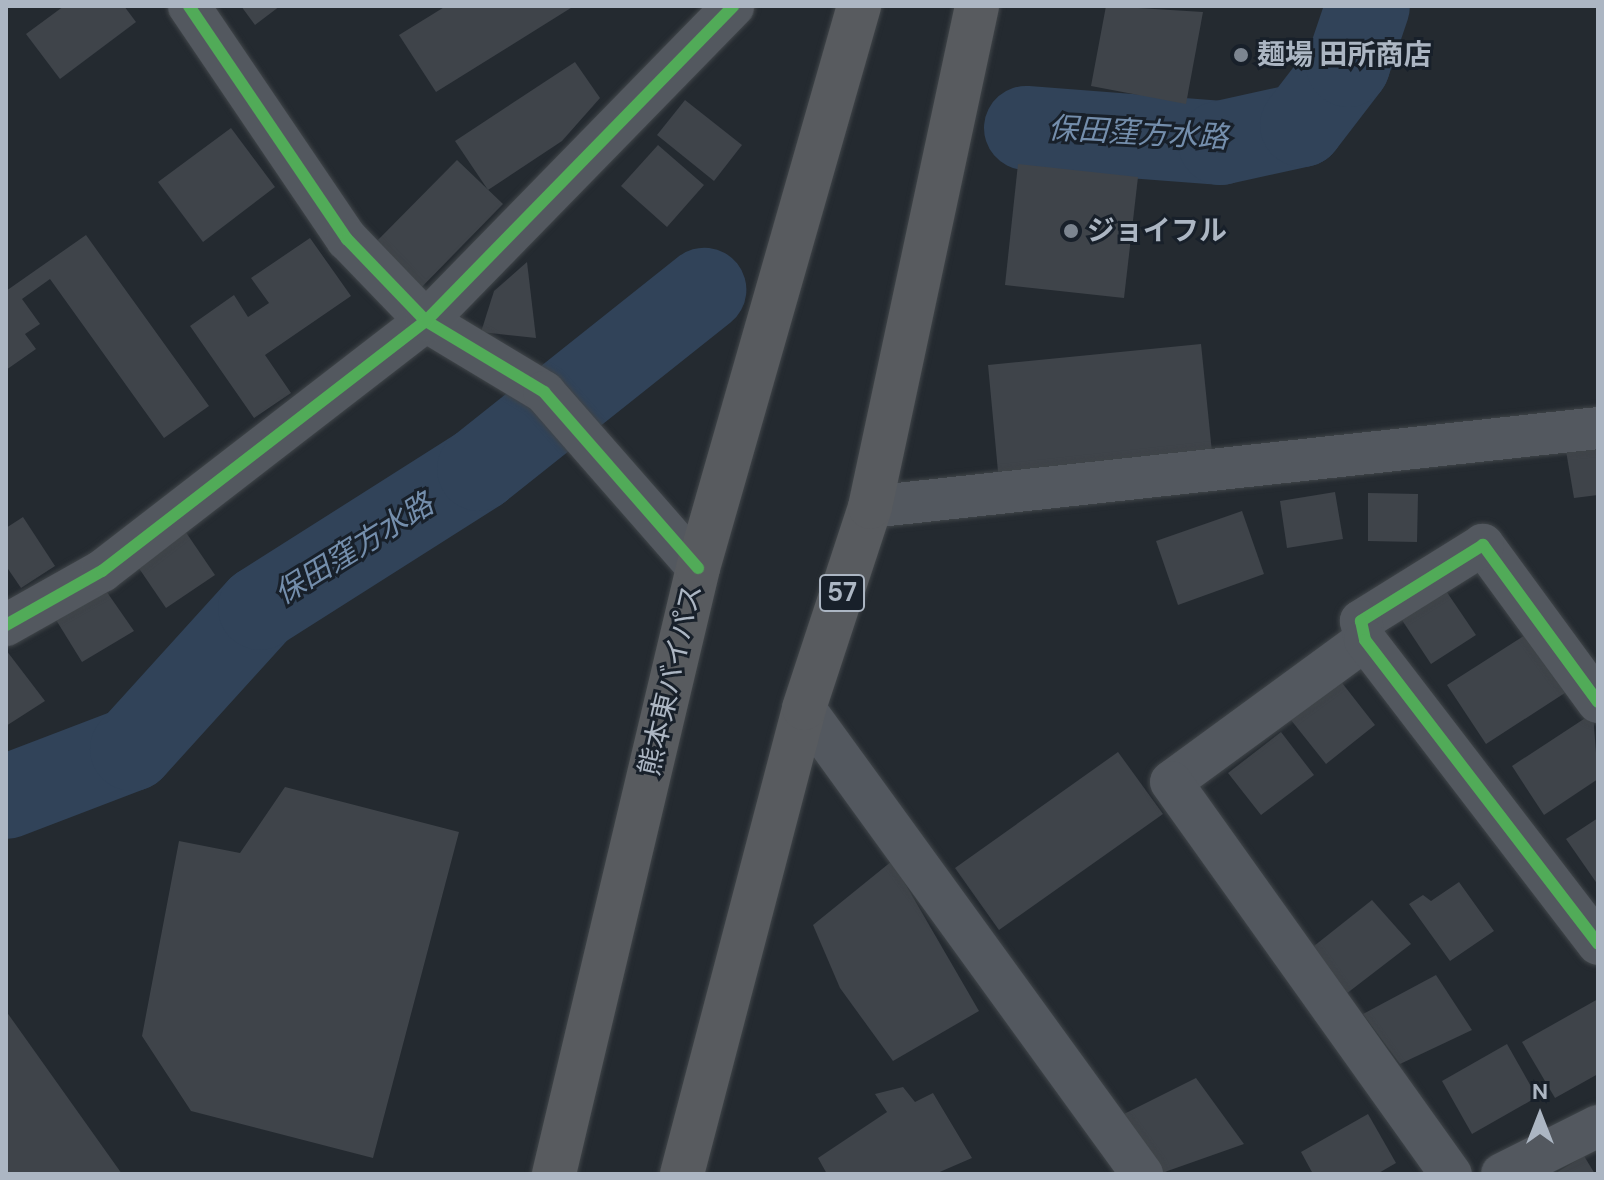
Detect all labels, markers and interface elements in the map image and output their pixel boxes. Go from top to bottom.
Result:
place label: 麺場 田所商店 [1257,38,1432,72]
marker: 麺場 田所商店 [1232,46,1250,64]
water label: 保田窪方水路 [1047,110,1229,156]
place label: ジョイフル [1087,214,1227,248]
marker: ジョイフル [1062,222,1080,240]
water label: 保田窪方水路 [268,486,440,612]
road number: 57 [818,571,866,615]
street label: 熊本東バイパス [633,581,709,779]
north arrow [1500,1076,1580,1156]
text: N [1532,1077,1548,1106]

